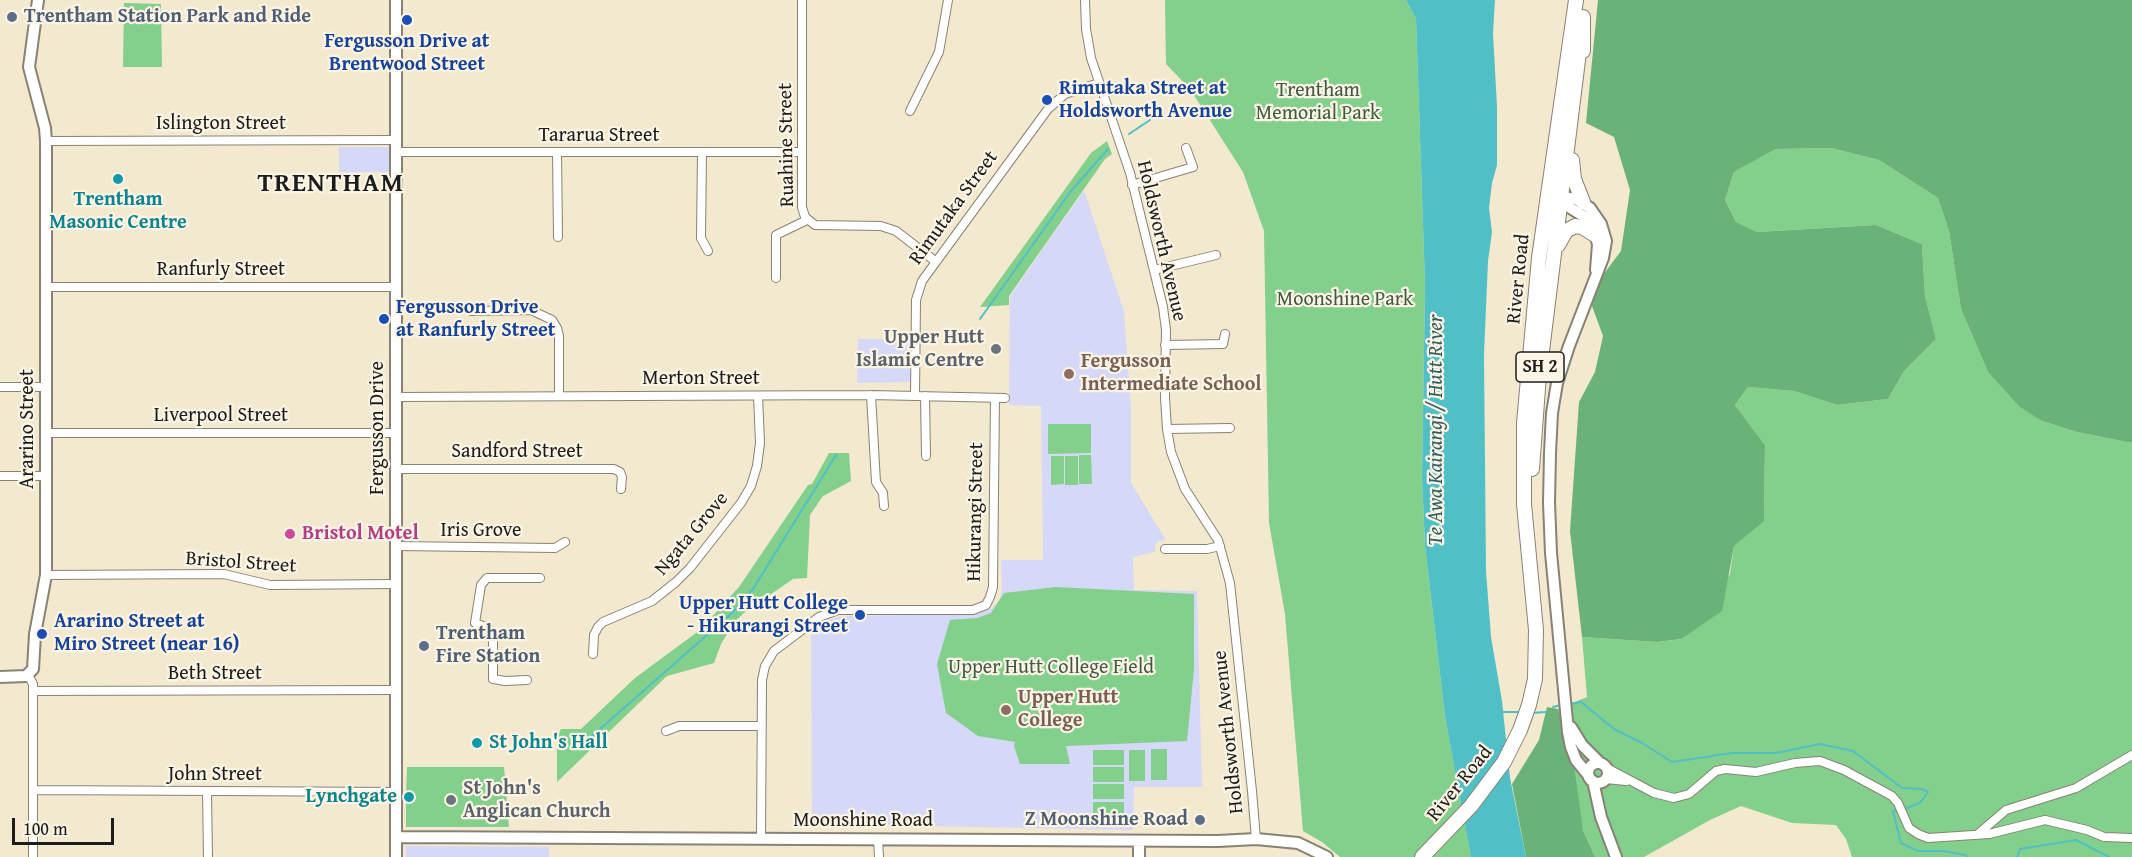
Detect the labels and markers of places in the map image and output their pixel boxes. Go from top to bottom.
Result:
place label: Trentham Station Park and Ride [24,5,311,29]
marker: Trentham Station Park and Ride [5,10,19,24]
marker: Fergusson Drive at Brentwood Street [400,13,414,27]
place label: Fergusson Drive at Brentwood Street [325,30,489,77]
place label: Rimutaka Street at Holdsworth Avenue [1059,77,1232,124]
marker: Rimutaka Street at Holdsworth Avenue [1040,93,1054,107]
marker: Trentham Masonic Centre [111,172,125,186]
place label: Trentham Masonic Centre [49,188,187,235]
place label: Fergusson Drive at Ranfurly Street [396,296,555,343]
marker: Fergusson Drive at Ranfurly Street [377,312,391,326]
place label: Upper Hutt Islamic Centre [856,326,984,373]
marker: Upper Hutt Islamic Centre [989,342,1003,356]
place label: Fergusson Intermediate School [1081,350,1262,397]
marker: Fergusson Intermediate School [1062,367,1076,381]
place label: Bristol Motel [302,522,419,546]
marker: Bristol Motel [283,527,297,541]
place label: Upper Hutt College - Hikurangi Street [679,592,848,639]
marker: Upper Hutt College - Hikurangi Street [853,608,867,622]
place label: Ararino Street at Miro Street (near 16) [54,610,240,657]
place label: Trentham Fire Station [436,622,540,669]
marker: Ararino Street at Miro Street (near 16) [35,627,49,641]
marker: Trentham Fire Station [417,639,431,653]
place label: Upper Hutt College [1018,686,1118,733]
marker: Upper Hutt College [999,703,1013,717]
place label: St John's Hall [489,731,608,755]
marker: St John's Hall [470,736,484,750]
place label: St John's Anglican Church [463,777,610,824]
place label: Lynchgate [306,785,397,809]
marker: Lynchgate [402,790,416,804]
marker: St John's Anglican Church [444,793,458,807]
place label: Z Moonshine Road [1025,808,1188,832]
marker: Z Moonshine Road [1193,813,1207,827]

